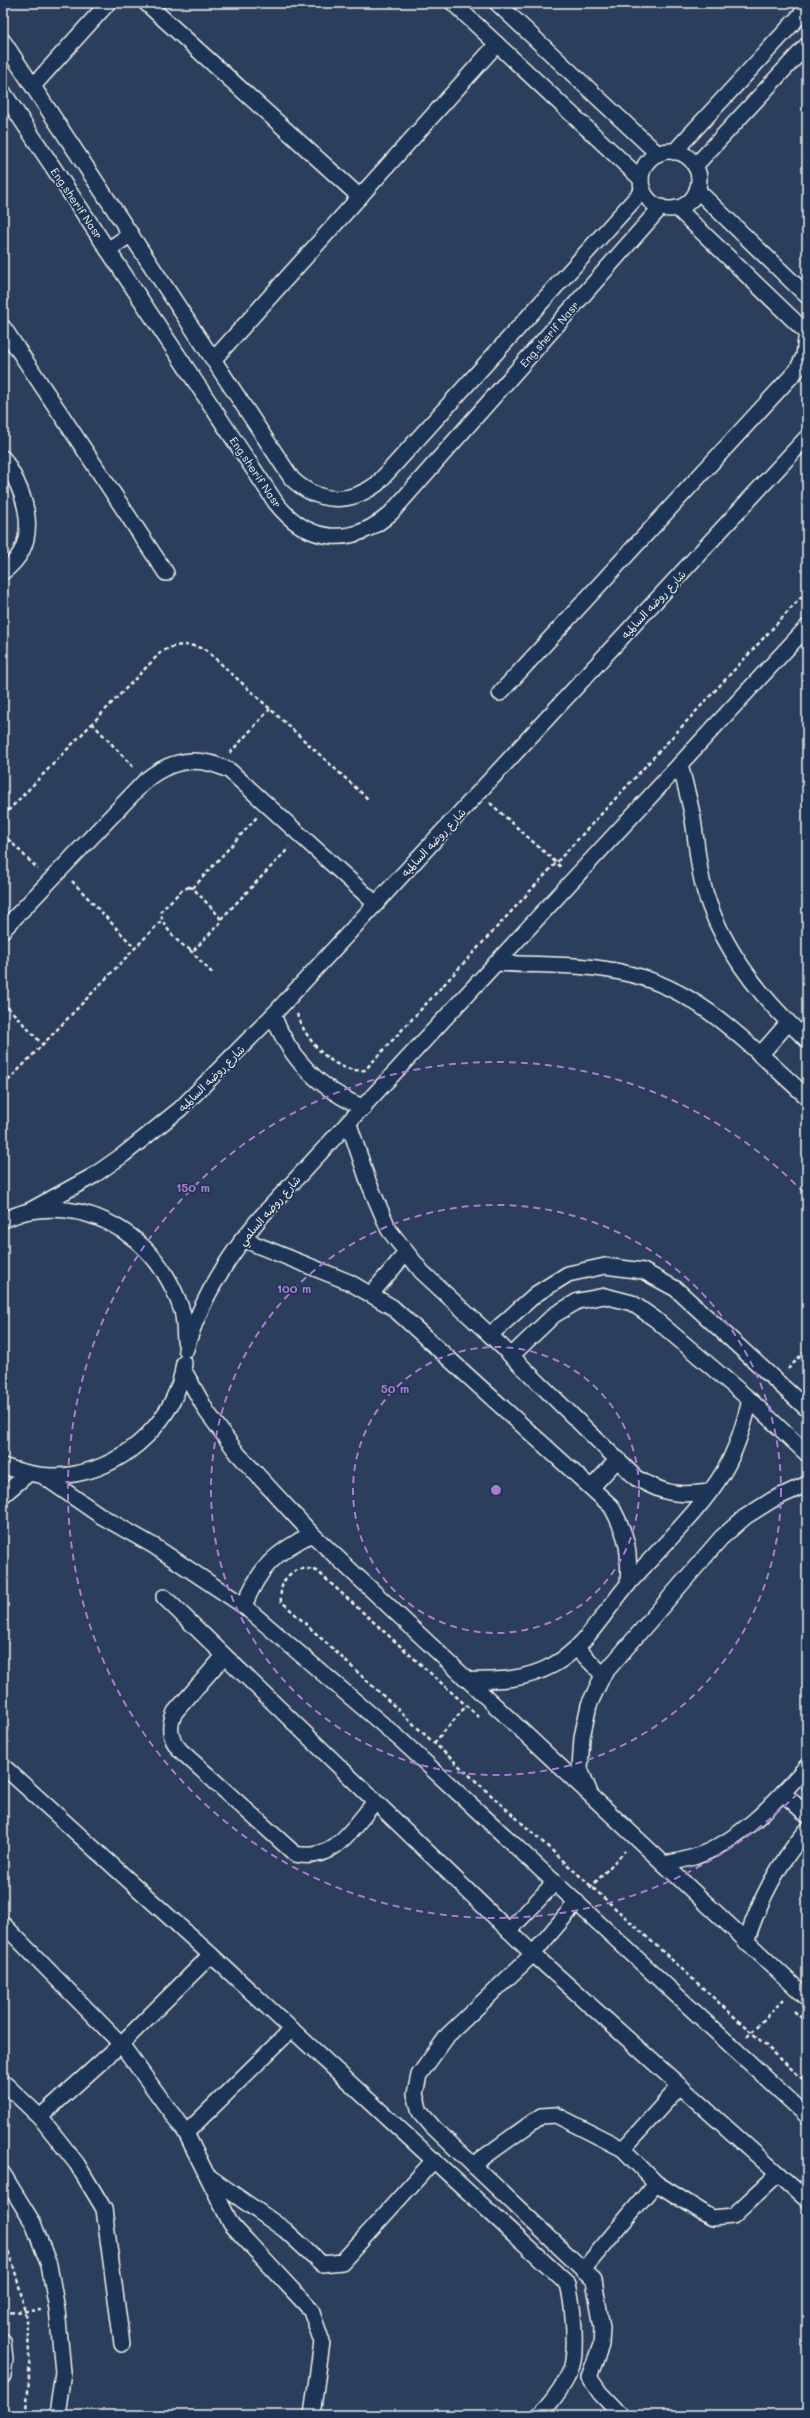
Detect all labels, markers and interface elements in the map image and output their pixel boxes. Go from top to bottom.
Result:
street label: Eng.sherif Nasr [48,164,106,242]
street label: Eng.sherif Nasr [516,298,582,370]
street label: Eng.sherif Nasr [227,433,285,511]
street label: شارع روضه السالميه [617,567,690,643]
street label: شارع روضه السالميه [397,805,470,881]
street label: شارع روضه السالميه [174,1041,249,1116]
street label: شارع روضه السلمي [234,1172,307,1251]
text: 150 m [176,1179,210,1195]
text: 100 m [277,1280,311,1296]
text: 50 m [381,1380,409,1396]
centre of rings [489,1483,503,1497]

